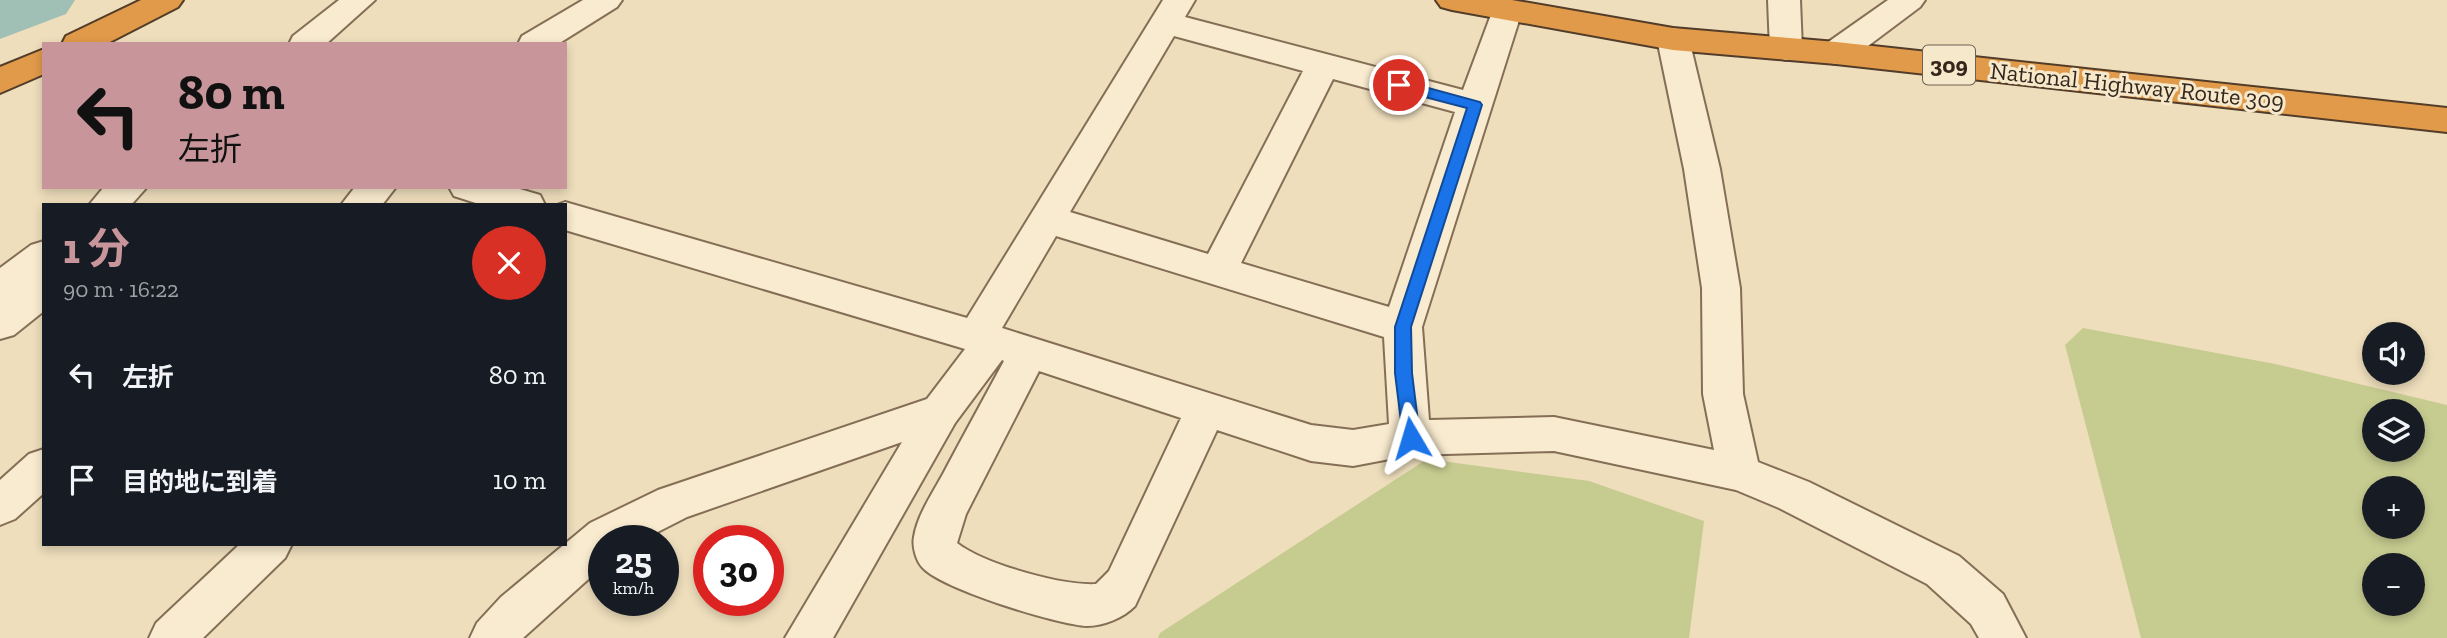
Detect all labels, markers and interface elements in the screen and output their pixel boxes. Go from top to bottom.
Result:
road number: 309 [1923,46,1975,85]
pin [1369,55,1429,115]
street label: National Highway Route 309 [1989,56,2286,115]
text: 80 m [178,63,285,122]
icon: arrive [1380,66,1418,104]
icon: left [63,70,154,161]
text: 左折 [178,130,242,168]
text: 1 分 [63,223,130,274]
button: close [472,226,546,300]
text: 90 m · 16:22 [63,275,179,303]
map controls [2362,322,2425,616]
button: sound [2362,322,2425,385]
icon: left [63,356,101,394]
text: 80 m [489,359,546,391]
text: 左折 [122,361,174,393]
button: layers [2362,399,2425,462]
position arrow [1374,401,1448,475]
icon: arrive [63,461,101,499]
text: 10 m [493,464,546,496]
text: 目的地に到着 [122,466,278,498]
button: + [2362,476,2425,539]
speed limit sign: 30 [693,525,784,616]
text: 25 [615,540,652,582]
button: − [2362,553,2425,616]
text: km/h [613,577,654,599]

